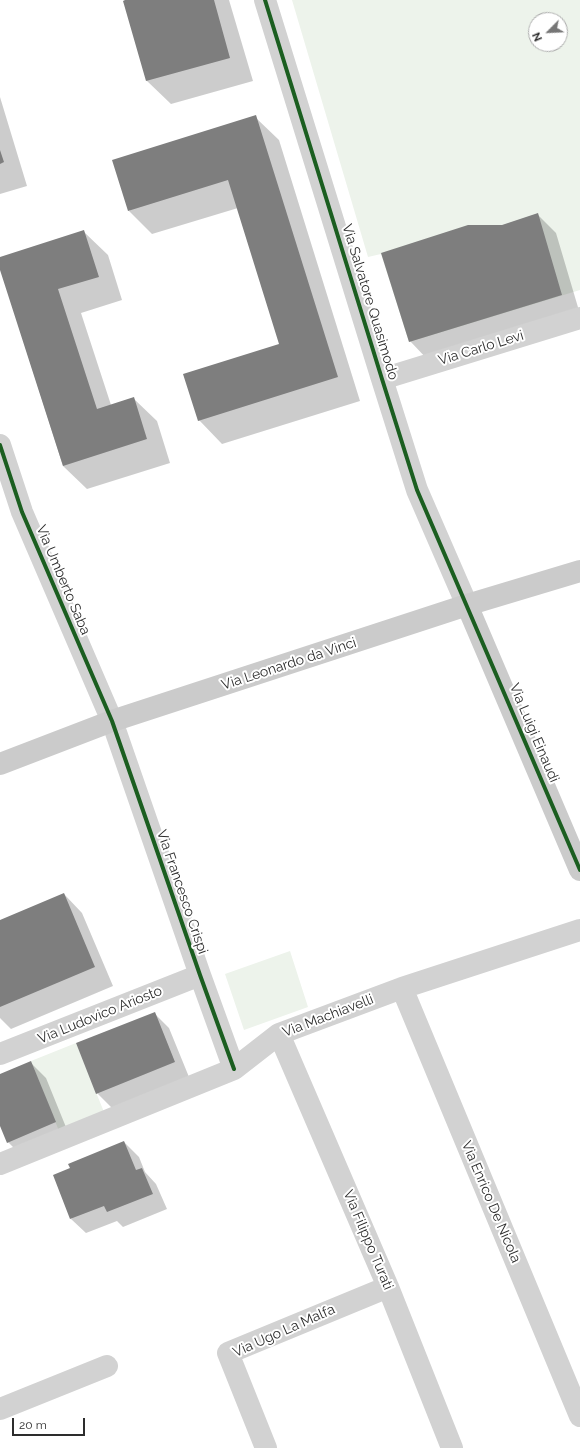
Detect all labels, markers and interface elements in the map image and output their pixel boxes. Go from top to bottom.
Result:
north arrow [528,12,568,52]
text: N [530,30,545,43]
street label: Via Salvatore Quasimodo [338,222,402,382]
street label: Via Carlo Levi [436,327,526,369]
street label: Via Umberto Saba [32,523,94,637]
street label: Via Leonardo da Vinci [219,634,359,694]
street label: Via Luigi Einaudi [506,681,562,785]
street label: Via Francesco Crispi [153,828,211,956]
street label: Via Ludovico Ariosto [35,982,165,1048]
street label: Via Machiavelli [280,991,376,1041]
street label: Via Enrico De Nicola [458,1138,524,1266]
street label: Via Filippo Turati [339,1187,397,1293]
street label: Via Ugo La Malfa [230,1301,338,1361]
scale bar [14,1410,87,1436]
text: 20 m [19,1418,47,1432]

